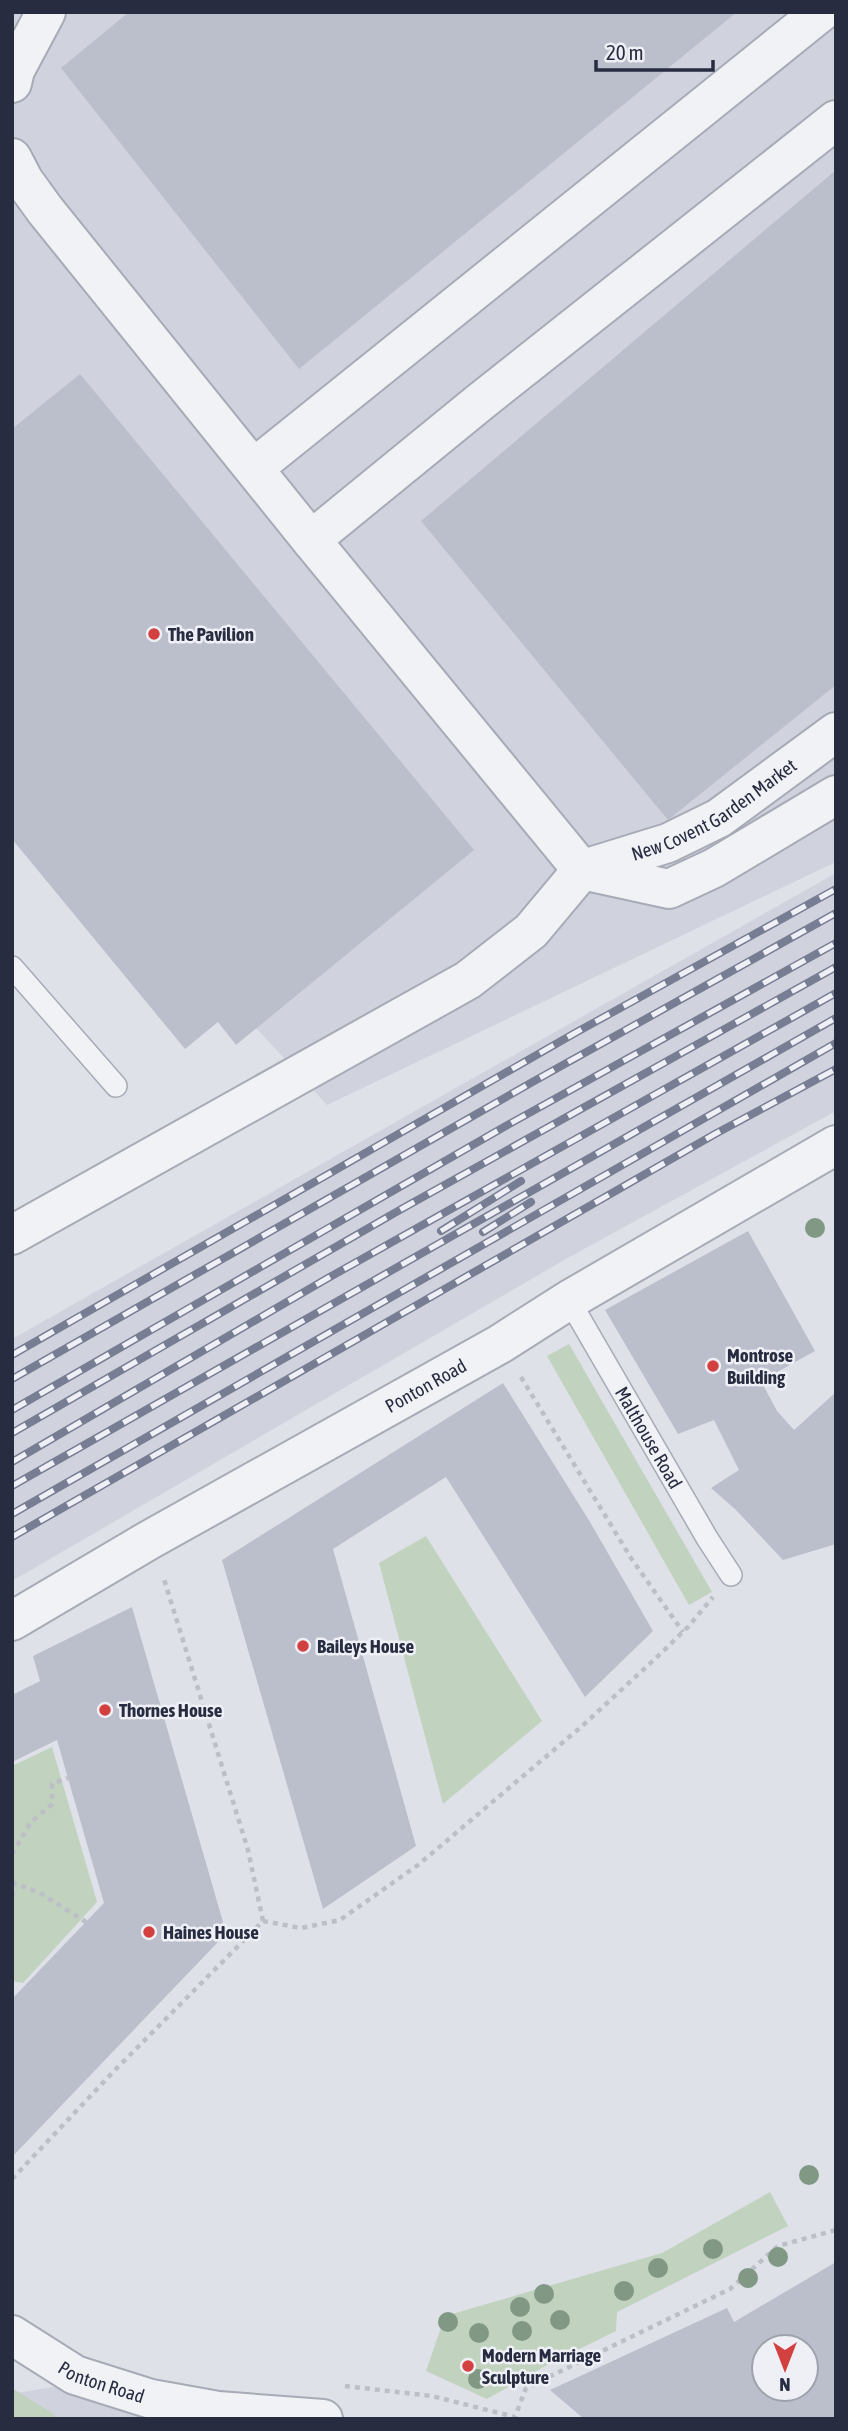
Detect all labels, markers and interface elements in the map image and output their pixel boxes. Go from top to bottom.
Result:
scale bar [596,28,713,72]
text: 20 m [606,40,644,64]
place label: The Pavilion [168,623,254,645]
marker: The Pavilion [146,626,162,642]
street label: New Covent Garden Market [629,754,801,865]
place label: Montrose Building [727,1344,794,1388]
street label: Ponton Road [381,1354,470,1417]
marker: Montrose Building [705,1358,721,1374]
street label: Malthouse Road [611,1383,687,1492]
place label: Baileys House [317,1635,414,1657]
marker: Baileys House [295,1638,311,1654]
place label: Thornes House [119,1699,223,1721]
marker: Thornes House [97,1702,113,1718]
place label: Haines House [163,1921,259,1943]
marker: Haines House [141,1924,157,1940]
north arrow [750,2333,820,2403]
place label: Modern Marriage Sculpture [482,2344,601,2388]
street label: Ponton Road [54,2356,147,2407]
marker: Modern Marriage Sculpture [460,2358,476,2374]
text: N [779,2374,791,2396]

